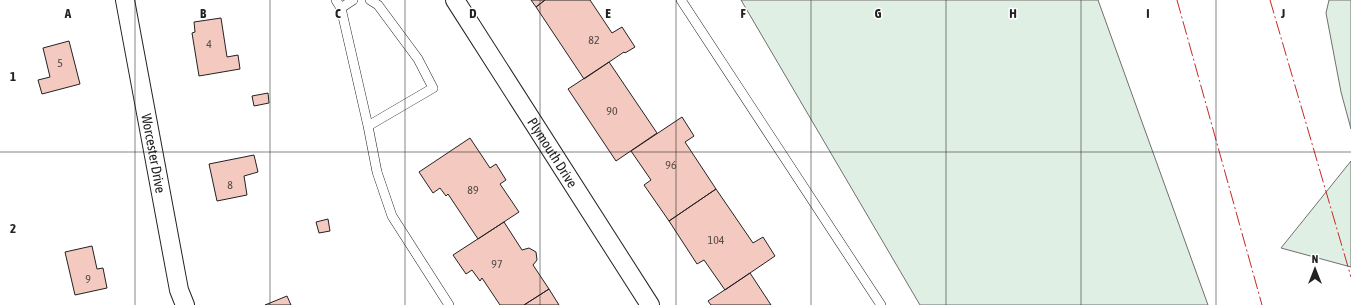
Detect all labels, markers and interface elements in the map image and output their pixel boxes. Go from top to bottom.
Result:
text: A [64,6,72,21]
text: B [200,6,207,21]
text: C [335,6,341,21]
text: D [469,6,477,21]
text: E [605,6,611,21]
text: F [740,6,746,21]
text: G [875,6,882,21]
text: H [1009,6,1017,21]
text: I [1146,6,1150,21]
text: J [1280,6,1285,21]
house number: 82 [588,33,600,47]
house number: 4 [206,37,212,51]
house number: 5 [57,56,63,70]
text: 1 [10,69,16,84]
house number: 90 [606,104,618,118]
street label: Worcester Drive [138,112,169,194]
street label: Plymouth Drive [524,115,581,190]
house number: 96 [665,158,677,172]
house number: 8 [227,178,233,192]
house number: 89 [467,183,479,197]
text: 2 [10,221,16,236]
house number: 104 [708,233,725,247]
north arrow [1295,249,1335,289]
text: N [1312,253,1318,265]
house number: 97 [491,257,503,271]
house number: 9 [85,272,91,286]

